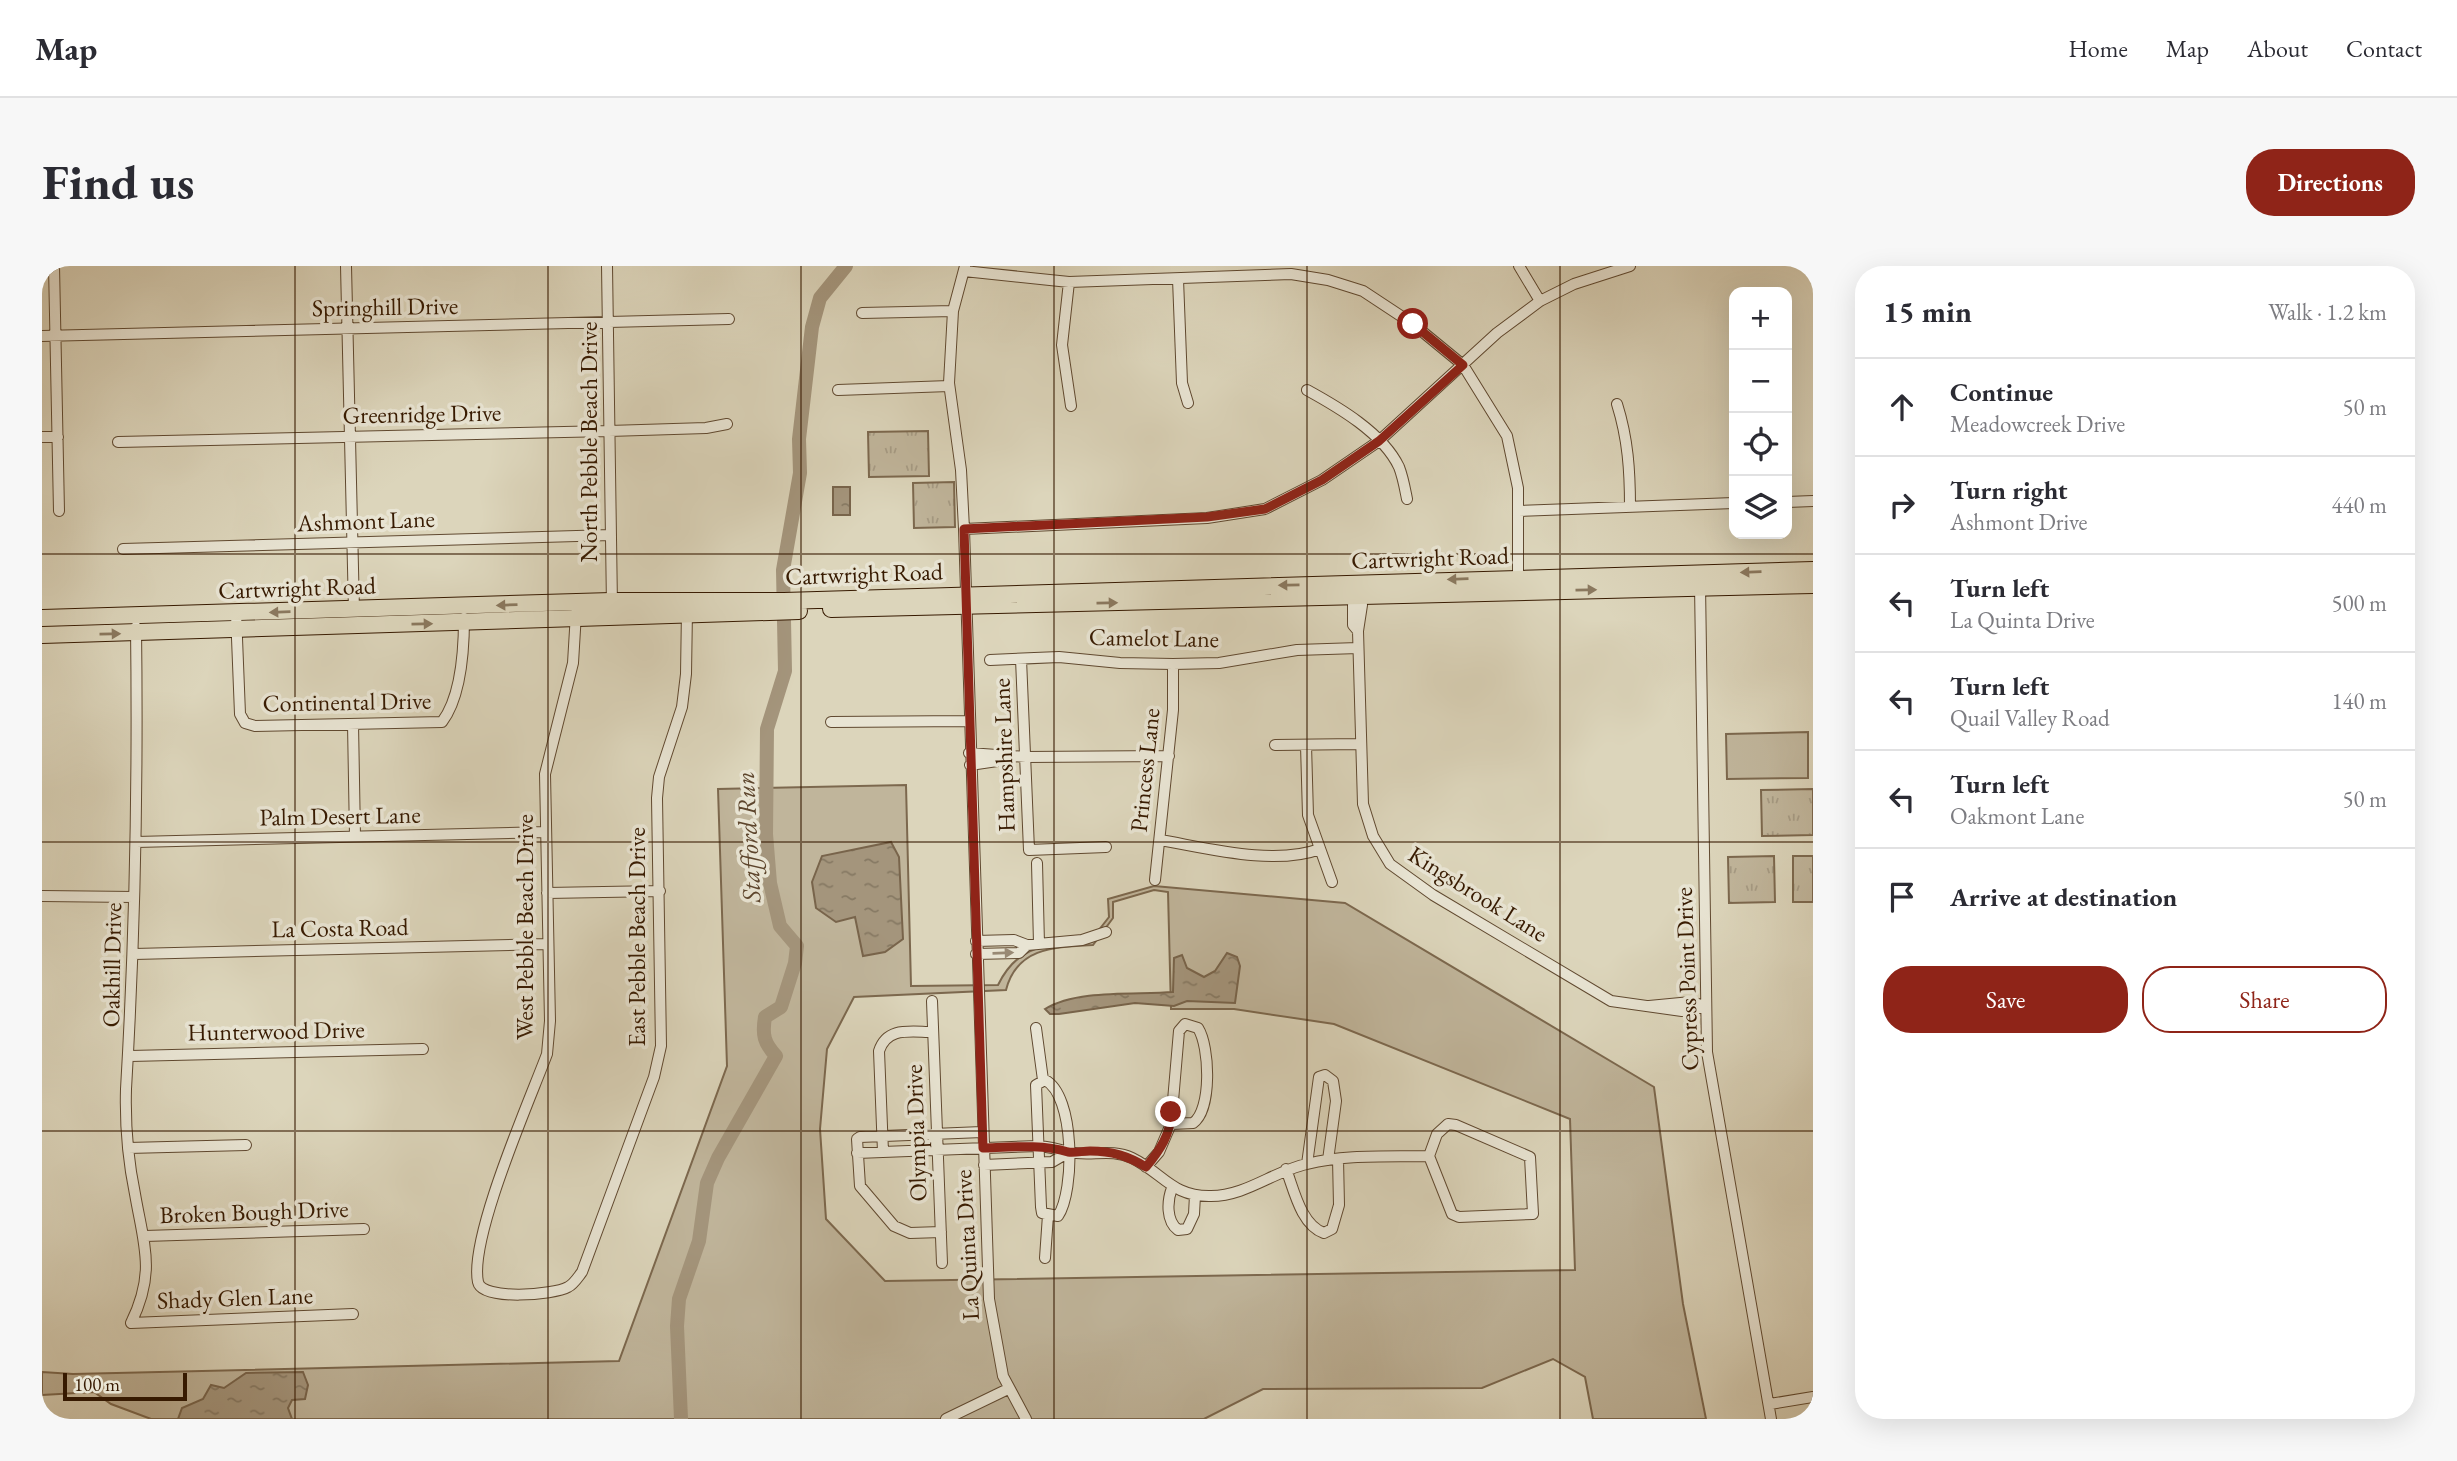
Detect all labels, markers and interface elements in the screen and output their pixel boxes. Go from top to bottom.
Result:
text: Map [35,27,97,70]
text: Home [2068,33,2128,64]
text: Map [2166,33,2209,64]
text: About [2247,33,2308,64]
text: Contact [2346,33,2422,64]
button: Directions [2246,149,2415,216]
text: Find us [42,150,194,214]
map controls [1729,287,1792,539]
button: + [1729,287,1792,350]
street label: Springhill Drive [312,290,458,323]
text: 15 min [1883,292,1972,331]
text: Walk · 1.2 km [2268,297,2387,327]
route start [1397,308,1428,339]
street label: North Pebble Beach Drive [573,322,604,562]
button: − [1729,350,1792,413]
text: Continue [1950,375,2053,409]
icon: ahead [1883,388,1921,426]
text: 50 m [2342,392,2387,422]
street label: Greenridge Drive [342,397,502,430]
text: Meadowcreek Drive [1950,409,2125,439]
button: locate [1729,413,1792,476]
text: Turn right [1950,473,2068,507]
button: layers [1729,476,1792,539]
icon: right [1883,486,1921,524]
text: 440 m [2331,490,2387,520]
street label: Ashmont Lane [296,503,435,538]
text: Ashmont Drive [1950,507,2088,537]
street label: Cartwright Road [1351,539,1510,576]
street label: Cartwright Road [785,555,944,592]
one-way arrow [1739,566,1761,577]
street label: Cartwright Road [218,569,377,606]
text: Turn left [1950,571,2049,605]
one-way arrow [1447,574,1469,585]
one-way arrow [1278,579,1300,591]
one-way arrow [1575,584,1597,595]
icon: left [1883,584,1921,622]
text: 500 m [2331,588,2387,618]
one-way arrow [1096,597,1118,609]
one-way arrow [496,599,518,610]
text: La Quinta Drive [1950,605,2095,635]
one-way arrow [269,606,291,617]
one-way arrow [412,618,434,630]
street label: Camelot Lane [1089,621,1219,654]
one-way arrow [99,628,121,639]
text: Turn left [1950,669,2049,703]
street label: Hampshire Lane [985,678,1022,832]
icon: left [1883,682,1921,720]
street label: Continental Drive [262,685,432,718]
text: 140 m [2331,686,2387,716]
text: Quail Valley Road [1950,703,2110,733]
street label: Princess Lane [1123,706,1166,833]
text: Turn left [1950,767,2049,801]
water label: Stafford Run [728,771,768,904]
icon: left [1883,780,1921,818]
text: 50 m [2342,784,2387,814]
street label: Palm Desert Lane [259,799,421,832]
text: Oakmont Lane [1950,801,2084,831]
street label: West Pebble Beach Drive [509,814,540,1040]
street label: East Pebble Beach Drive [621,827,652,1047]
street label: Kingsbrook Lane [1403,838,1554,949]
icon: arrive [1883,878,1921,916]
text: Arrive at destination [1950,880,2177,914]
street label: Cypress Point Drive [1668,887,1705,1071]
street label: Oakhill Drive [95,902,128,1028]
street label: La Costa Road [271,911,410,944]
one-way arrow [992,948,1014,959]
button: Save [1883,966,2128,1033]
button: Share [2142,966,2387,1033]
street label: Hunterwood Drive [187,1013,365,1048]
street label: Olympia Drive [898,1064,933,1202]
route end [1155,1096,1186,1127]
street label: La Quinta Drive [947,1169,986,1321]
street label: Broken Bough Drive [159,1193,349,1230]
street label: Shady Glen Lane [156,1279,314,1316]
scale bar [63,1370,187,1402]
text: 100 m [74,1372,120,1397]

